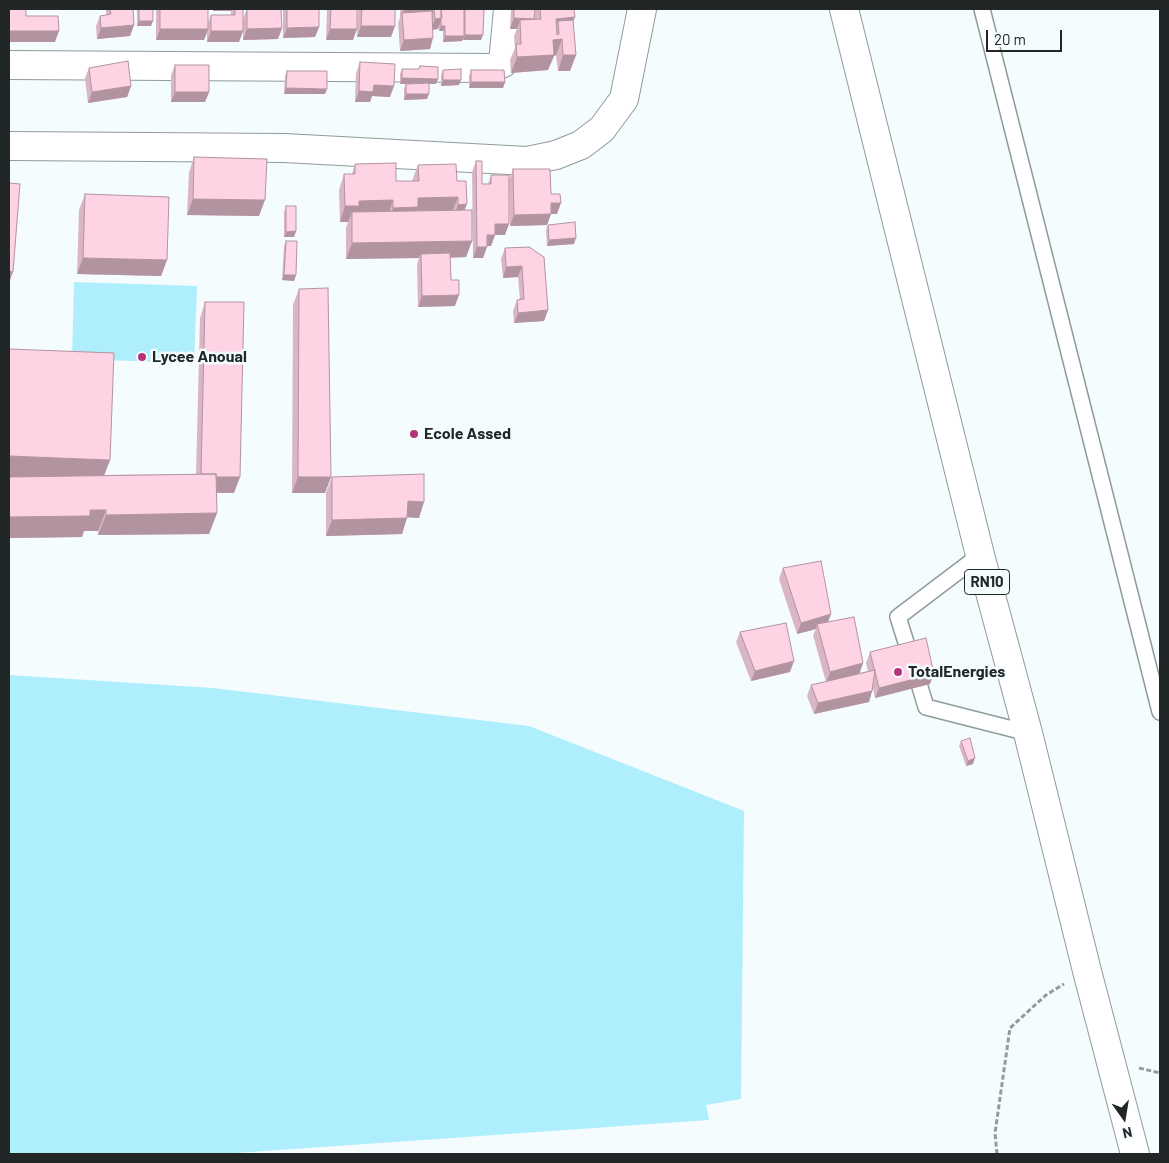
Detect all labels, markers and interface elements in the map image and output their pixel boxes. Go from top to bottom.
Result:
scale bar [989,20,1065,52]
text: 20 m [994,30,1026,48]
place label: Lycee Anoual [152,347,247,367]
marker: Lycee Anoual [136,351,148,363]
place label: Ecole Assed [424,424,511,444]
marker: Ecole Assed [408,428,420,440]
road number: RN10 [964,570,1010,594]
place label: TotalEnergies [908,662,1005,682]
marker: TotalEnergies [892,666,904,678]
north arrow [1099,1093,1149,1143]
text: N [1121,1124,1134,1142]

